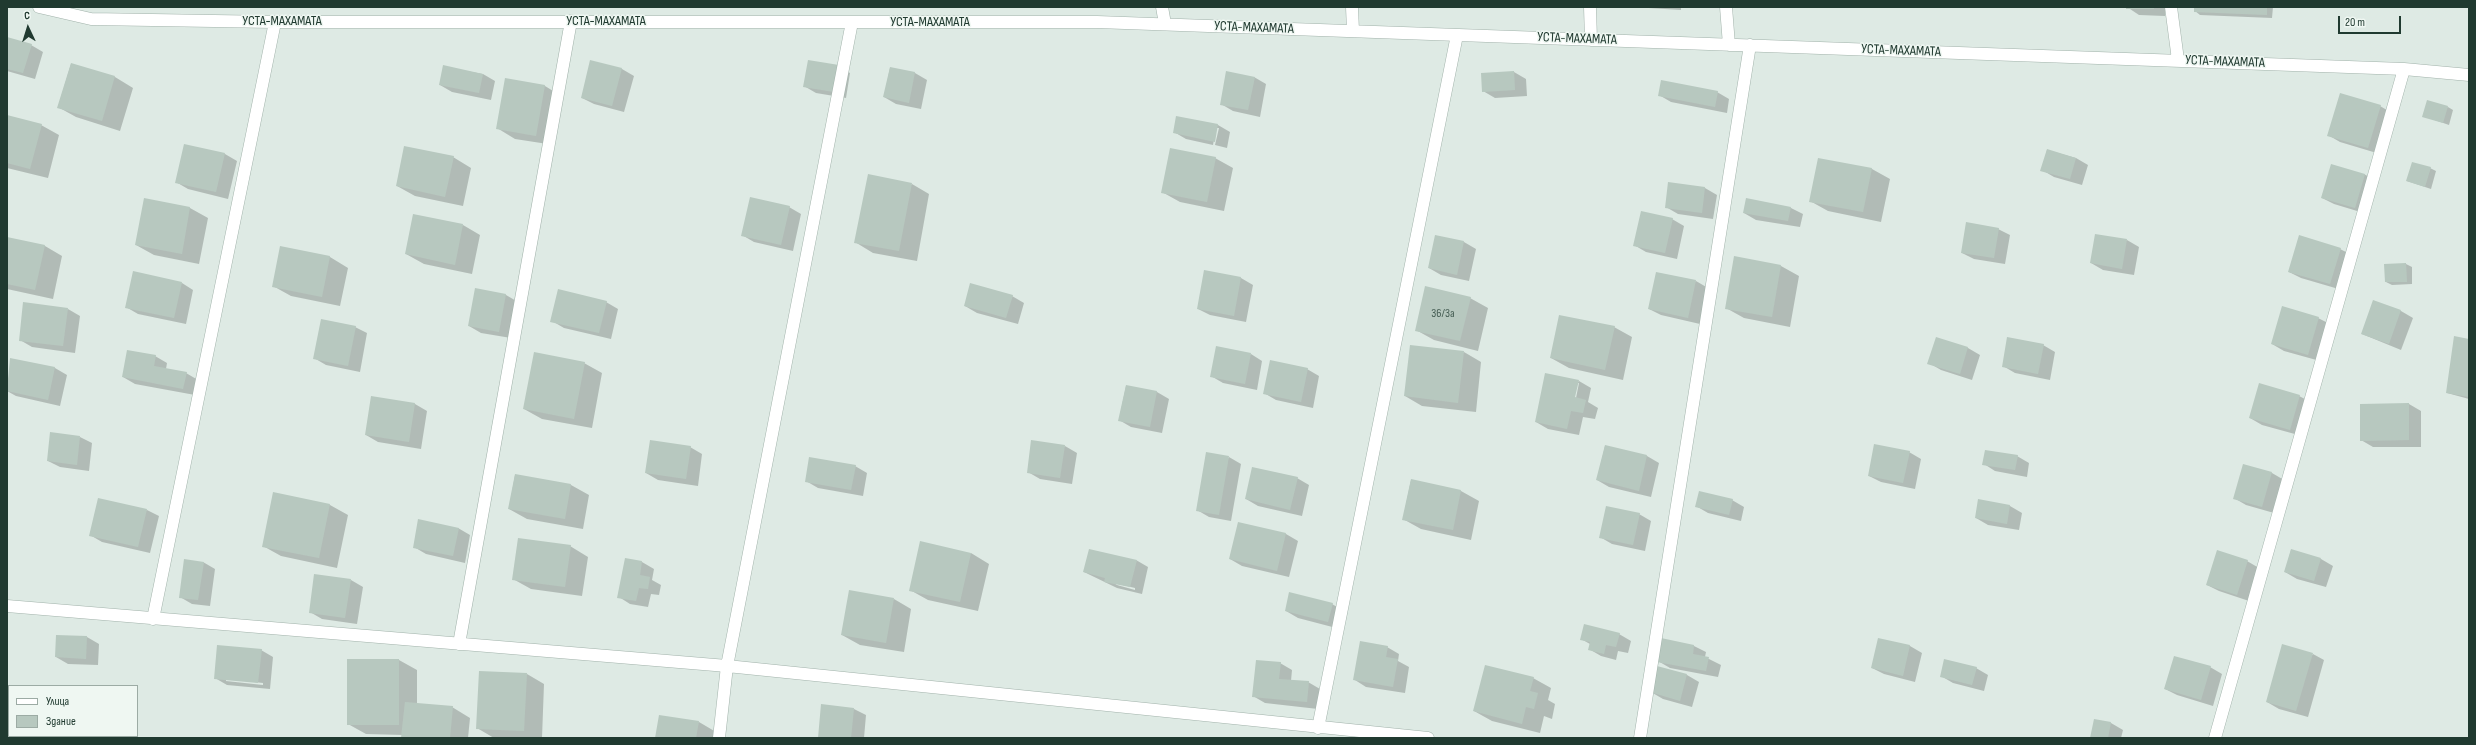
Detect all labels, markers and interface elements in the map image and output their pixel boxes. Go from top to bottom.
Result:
north arrow [8,8,48,48]
scale bar [2340,8,2403,34]
text: С [24,9,30,22]
street label: УСТА-МАХАМАТА [242,13,322,29]
street label: УСТА-МАХАМАТА [566,13,646,29]
street label: УСТА-МАХАМАТА [890,14,970,30]
text: 20 m [2345,15,2365,30]
street label: УСТА-МАХАМАТА [1214,18,1294,38]
street label: УСТА-МАХАМАТА [1537,29,1617,49]
street label: УСТА-МАХАМАТА [1861,41,1941,61]
street label: УСТА-МАХАМАТА [2185,52,2265,72]
house number: 36/3а [1431,307,1455,321]
legend [8,685,138,737]
text: Улица [46,694,69,709]
text: Здание [46,714,76,729]

